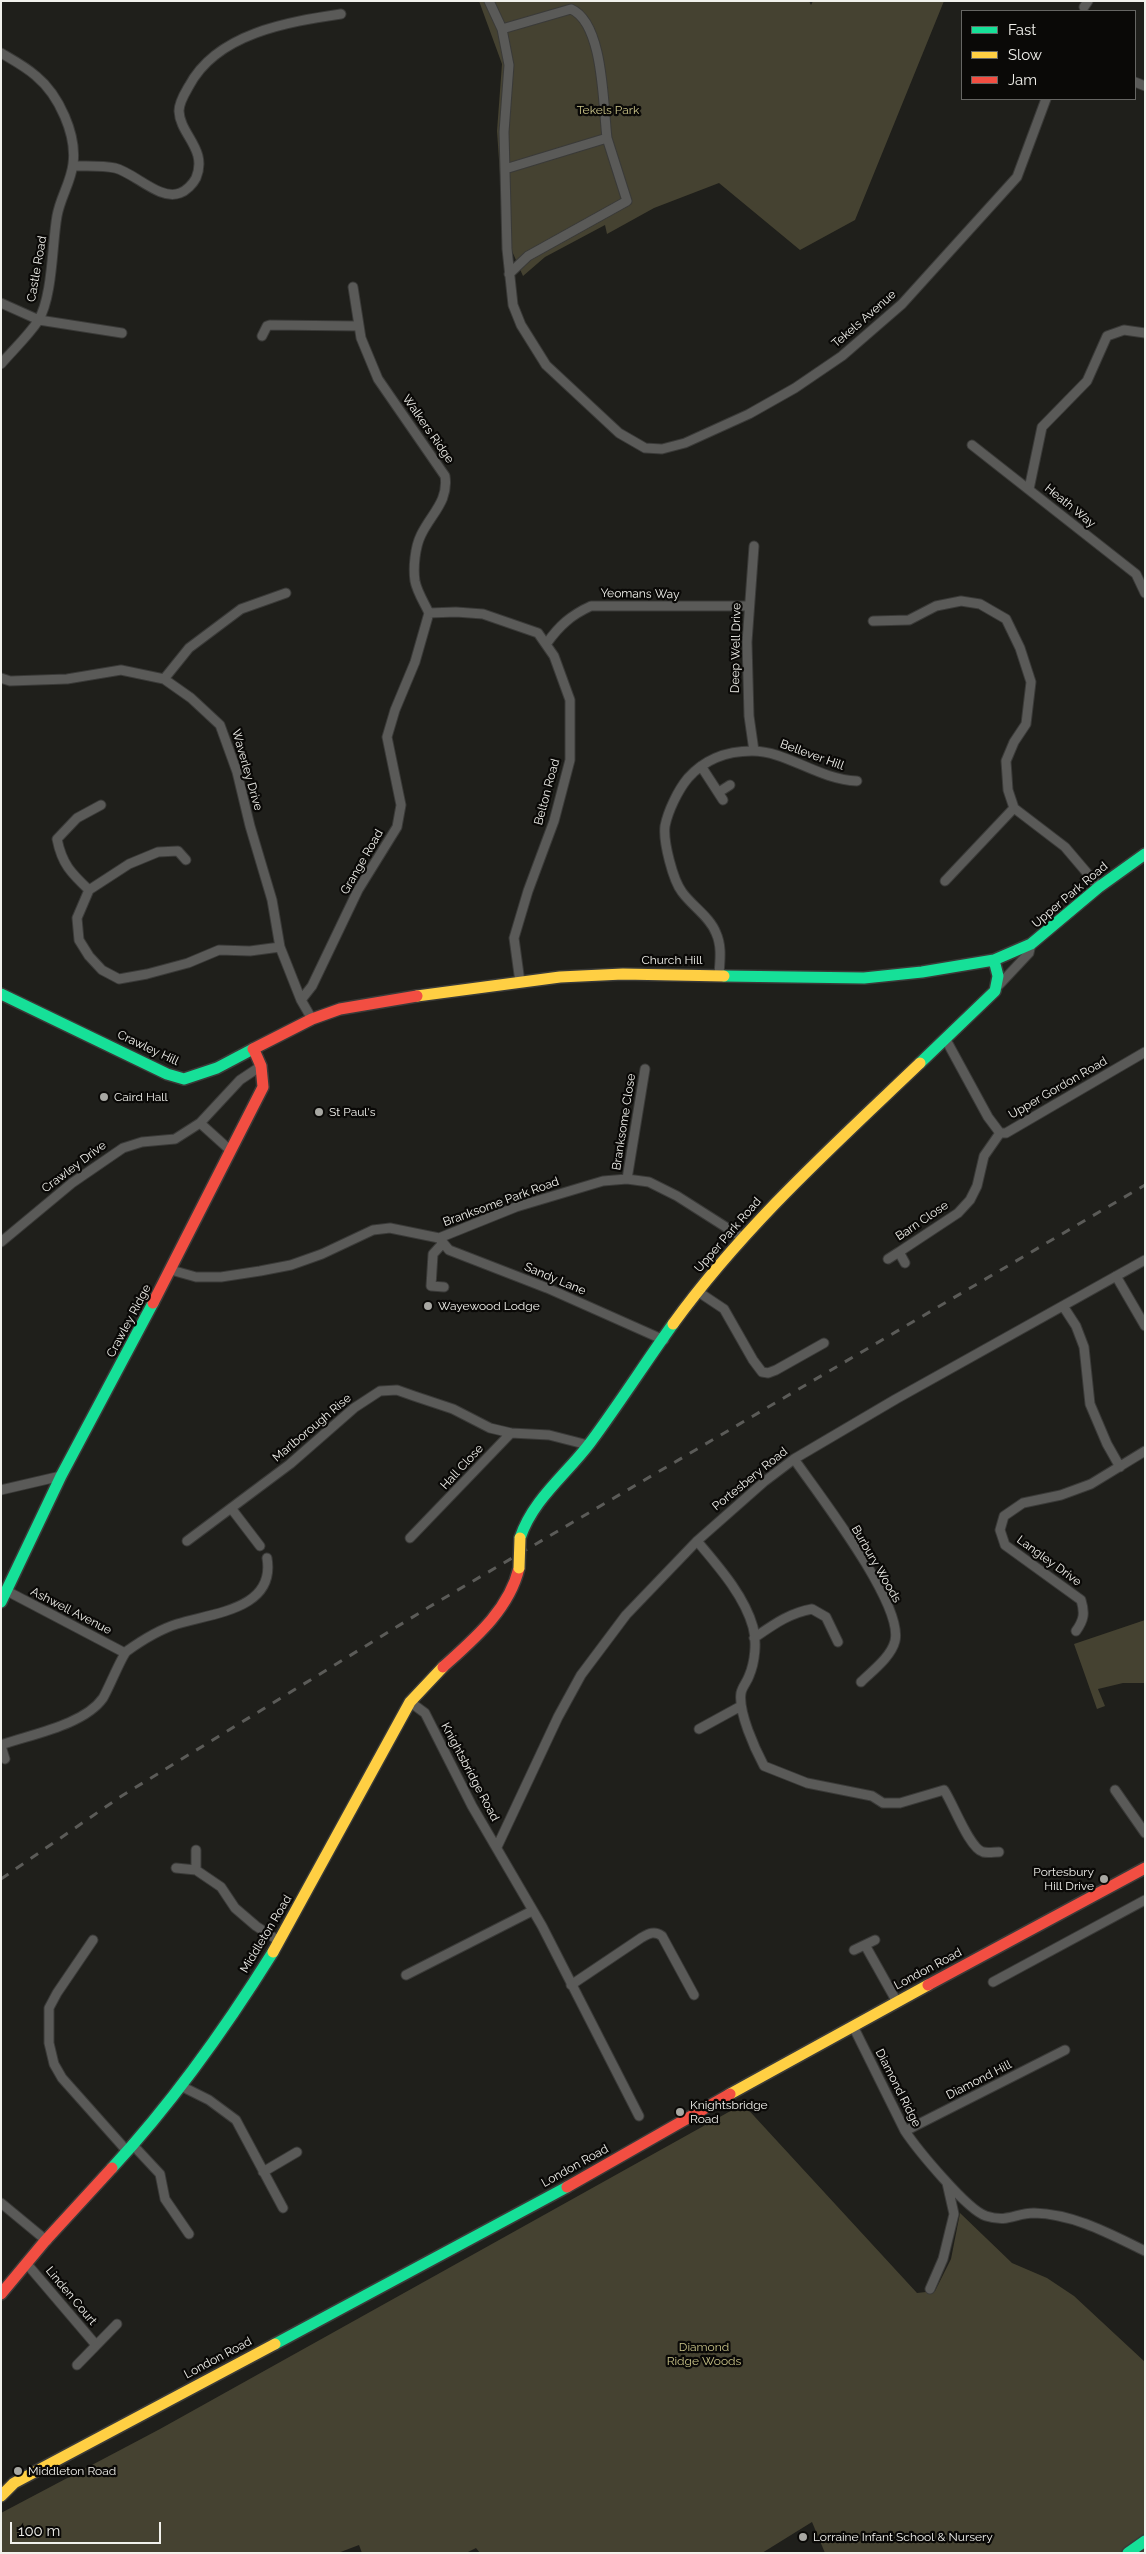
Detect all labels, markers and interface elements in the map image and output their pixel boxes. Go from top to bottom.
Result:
legend [961,10,1136,100]
text: Fast [1008,21,1036,39]
text: Slow [1008,46,1042,64]
text: Jam [1008,71,1037,89]
park label: Tekels Park [577,103,639,117]
street label: Castle Road [24,235,50,303]
street label: Tekels Avenue [829,287,899,351]
street label: Walkers Ridge [399,392,457,466]
street label: Heath Way [1042,481,1098,531]
street label: Yeomans Way [600,586,680,602]
street label: Deep Well Drive [728,603,744,693]
street label: Waverley Drive [228,728,266,812]
street label: Bellever Hill [778,737,846,773]
street label: Belton Road [531,757,563,827]
street label: Grange Road [338,827,386,897]
street label: Upper Park Road [1029,859,1111,931]
street label: Church Hill [641,953,703,967]
street label: Crawley Hill [115,1027,181,1069]
street label: Upper Gordon Road [1006,1054,1110,1122]
street label: Branksome Close [609,1073,639,1171]
place label: Caird Hall [114,1090,168,1104]
marker: Caird Hall [98,1091,110,1103]
place label: St Paul's [329,1105,375,1119]
marker: St Paul's [313,1106,325,1118]
street label: Crawley Drive [39,1138,109,1196]
street label: Branksome Park Road [441,1174,561,1230]
street label: Upper Park Road [692,1195,764,1275]
street label: Barn Close [893,1198,951,1244]
street label: Sandy Lane [522,1260,588,1298]
street label: Crawley Ridge [104,1282,154,1360]
place label: Wayewood Lodge [438,1299,540,1313]
marker: Wayewood Lodge [422,1300,434,1312]
street label: Marlborough Rise [270,1391,354,1465]
street label: Hall Close [438,1441,486,1493]
street label: Portesbery Road [710,1444,790,1514]
street label: Burbury Woods [848,1523,904,1605]
street label: Langley Drive [1014,1533,1084,1589]
street label: Ashwell Avenue [28,1584,114,1638]
street label: Knightsbridge Road [438,1720,502,1824]
place label: Portesbury Hill Drive [1033,1865,1094,1893]
marker: Portesbury Hill Drive [1098,1873,1110,1885]
street label: Middleton Road [237,1892,295,1976]
street label: London Road [892,1945,964,1993]
street label: Diamond Ridge [872,2047,924,2129]
street label: Diamond Hill [944,2057,1014,2103]
place label: Knightsbridge Road [690,2098,768,2126]
marker: Knightsbridge Road [674,2106,686,2118]
street label: London Road [539,2142,611,2190]
street label: Linden Court [42,2264,100,2328]
street label: London Road [182,2334,254,2382]
park label: Diamond Ridge Woods [667,2340,741,2368]
place label: Middleton Road [28,2464,116,2478]
marker: Middleton Road [12,2465,24,2477]
scale bar [12,2512,164,2544]
text: 100 m [18,2522,60,2540]
place label: Lorraine Infant School & Nursery [813,2530,993,2544]
marker: Lorraine Infant School & Nursery [797,2531,809,2543]

